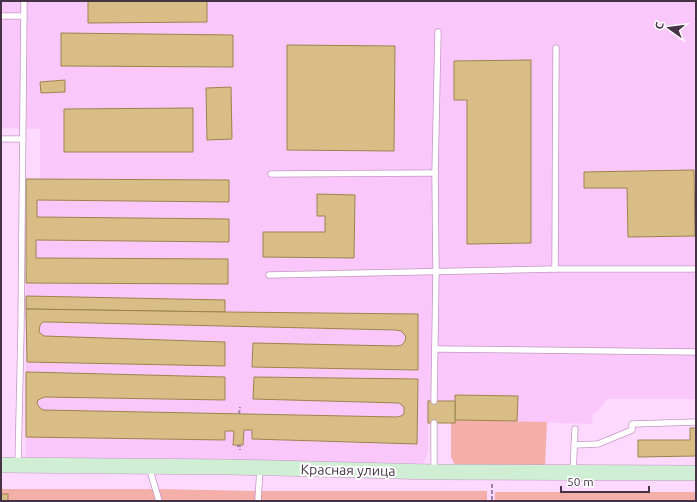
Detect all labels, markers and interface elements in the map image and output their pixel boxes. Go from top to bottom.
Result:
north arrow [649,8,689,48]
text: С [653,21,666,30]
street label: Красная улица [300,461,396,479]
scale bar [561,468,649,494]
text: 50 m [567,475,594,488]

